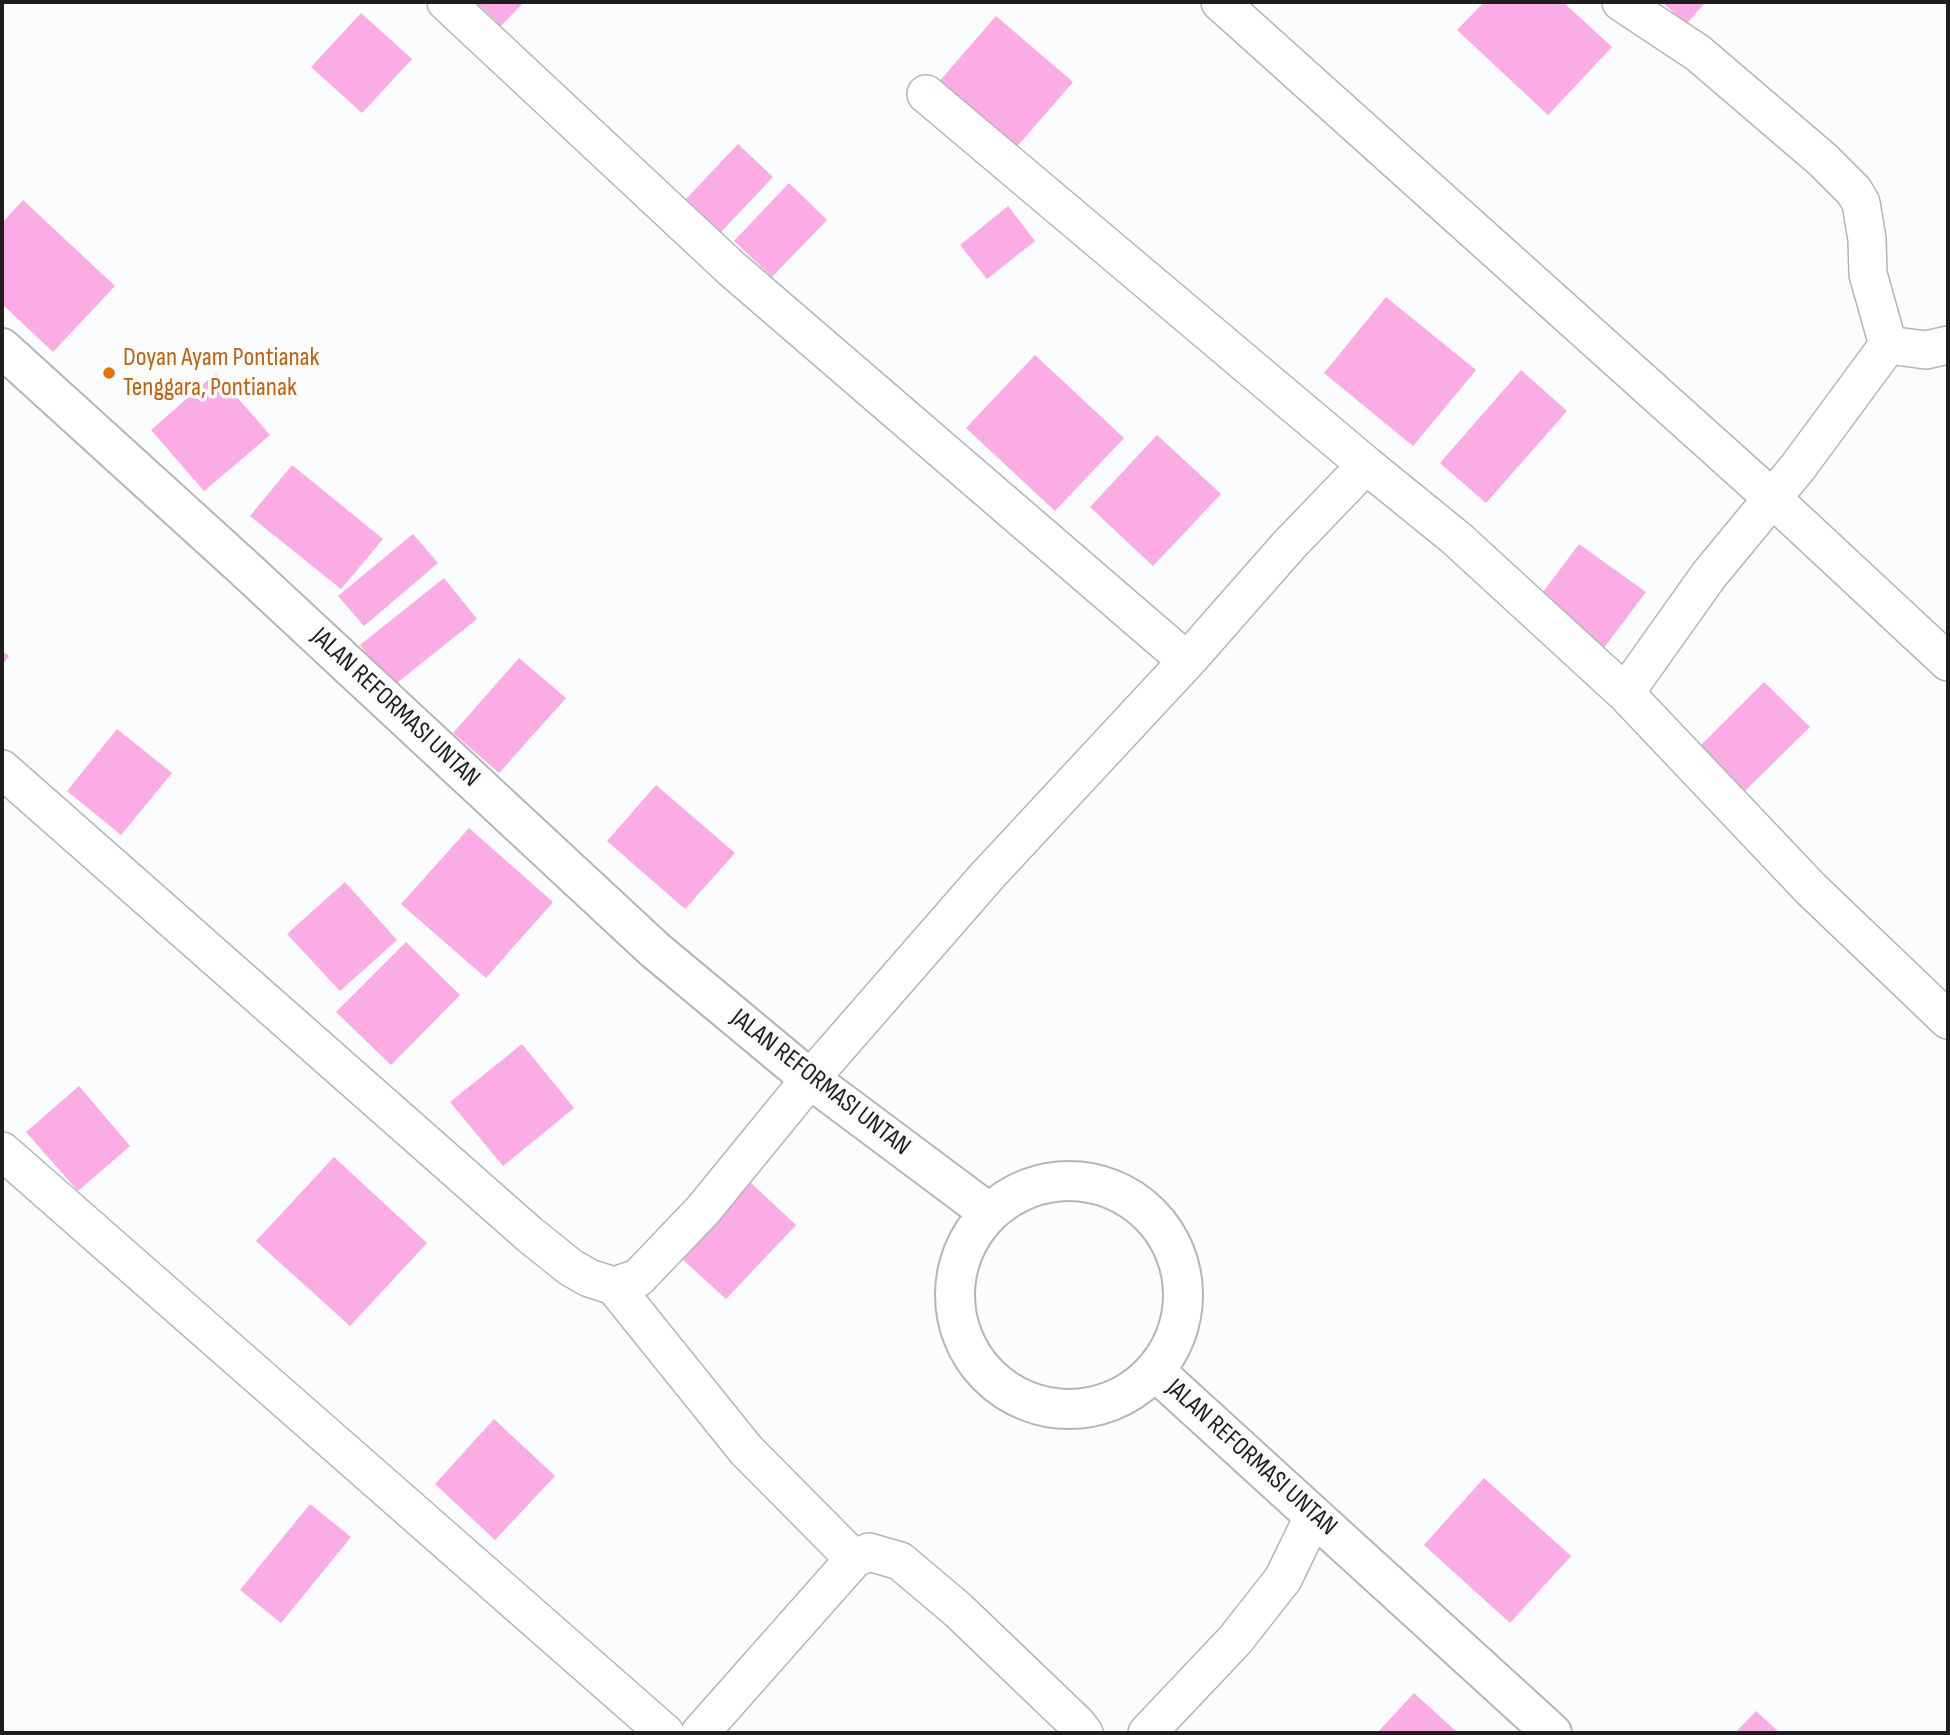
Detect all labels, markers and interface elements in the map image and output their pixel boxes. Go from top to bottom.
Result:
place label: Doyan Ayam Pontianak Tenggara, Pontianak [123,342,320,404]
marker: Doyan Ayam Pontianak Tenggara, Pontianak [101,365,117,381]
street label: JALAN REFORMASI UNTAN [304,622,486,794]
street label: JALAN REFORMASI UNTAN [724,1003,916,1163]
street label: JALAN REFORMASI UNTAN [1159,1373,1343,1543]

